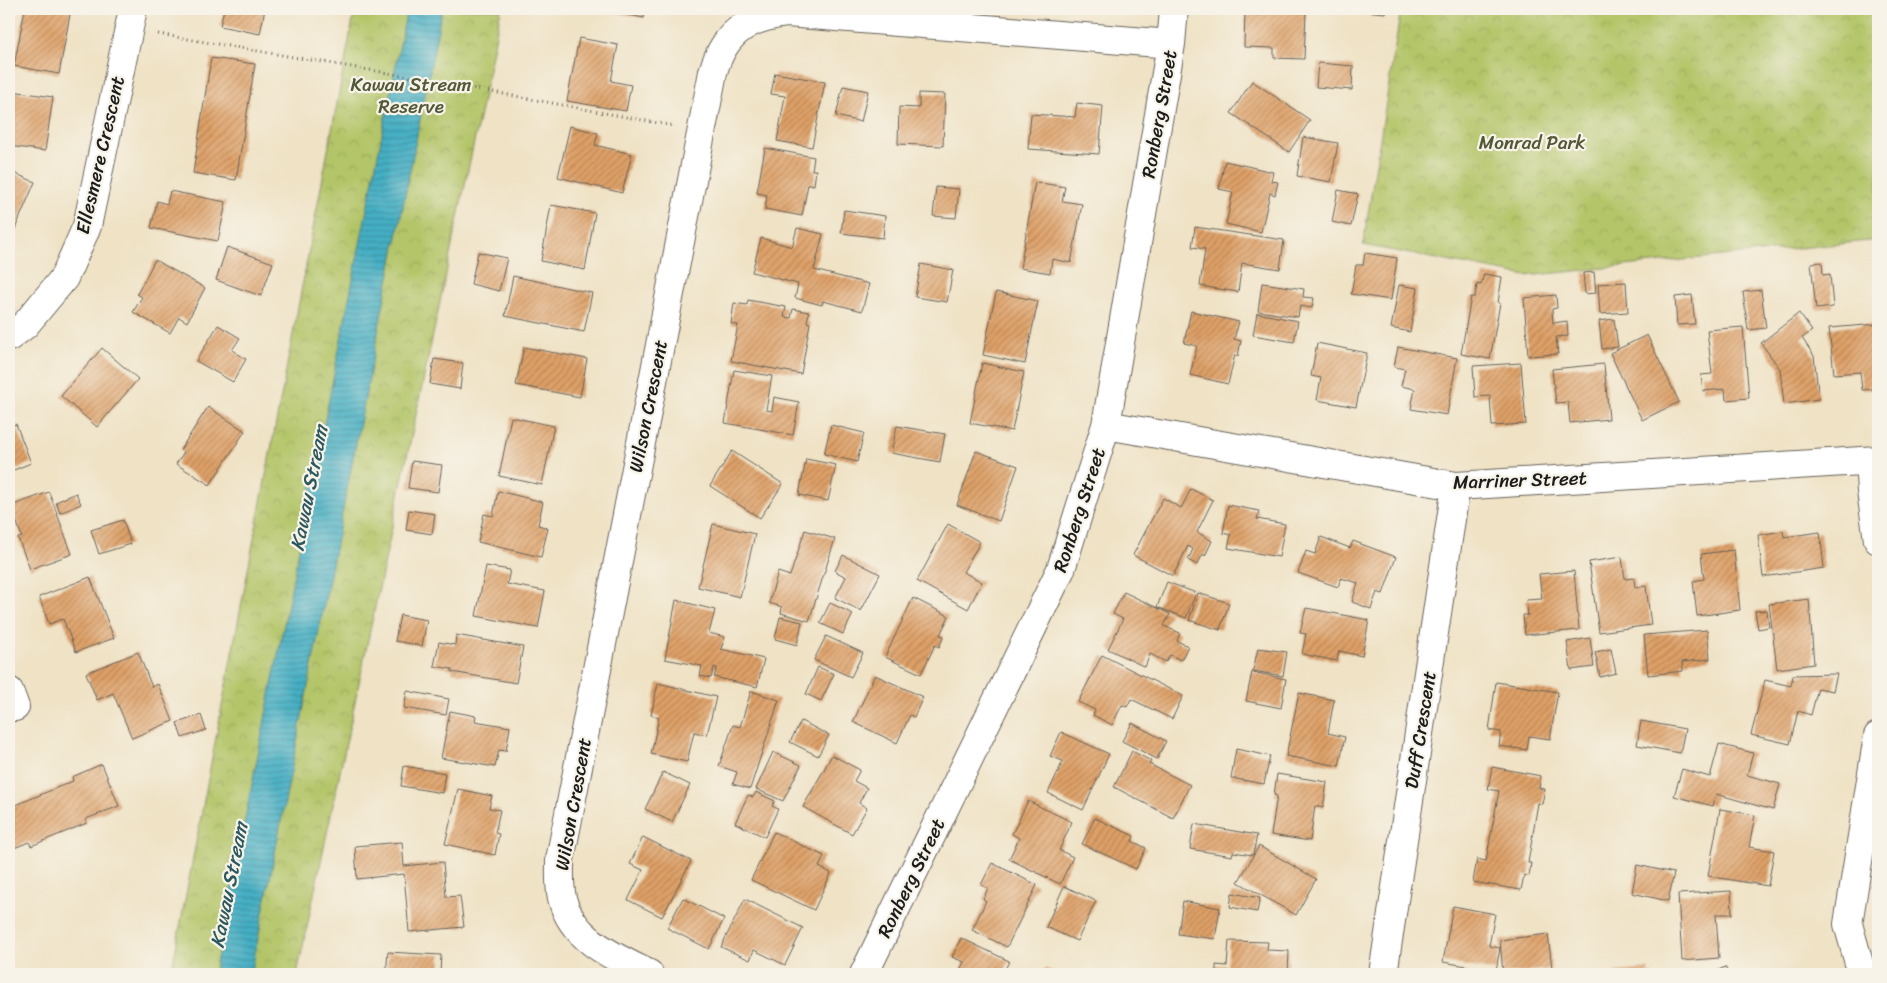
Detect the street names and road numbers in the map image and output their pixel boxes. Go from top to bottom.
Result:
street label: Ronberg Street [1132,47,1186,181]
street label: Ellesmere Crescent [66,73,134,237]
street label: Wilson Crescent [619,337,677,475]
street label: Ronberg Street [1043,443,1115,577]
street label: Marriner Street [1452,461,1588,499]
street label: Duff Crescent [1394,669,1446,791]
street label: Wilson Crescent [545,735,601,873]
street label: Ronberg Street [868,813,954,943]

